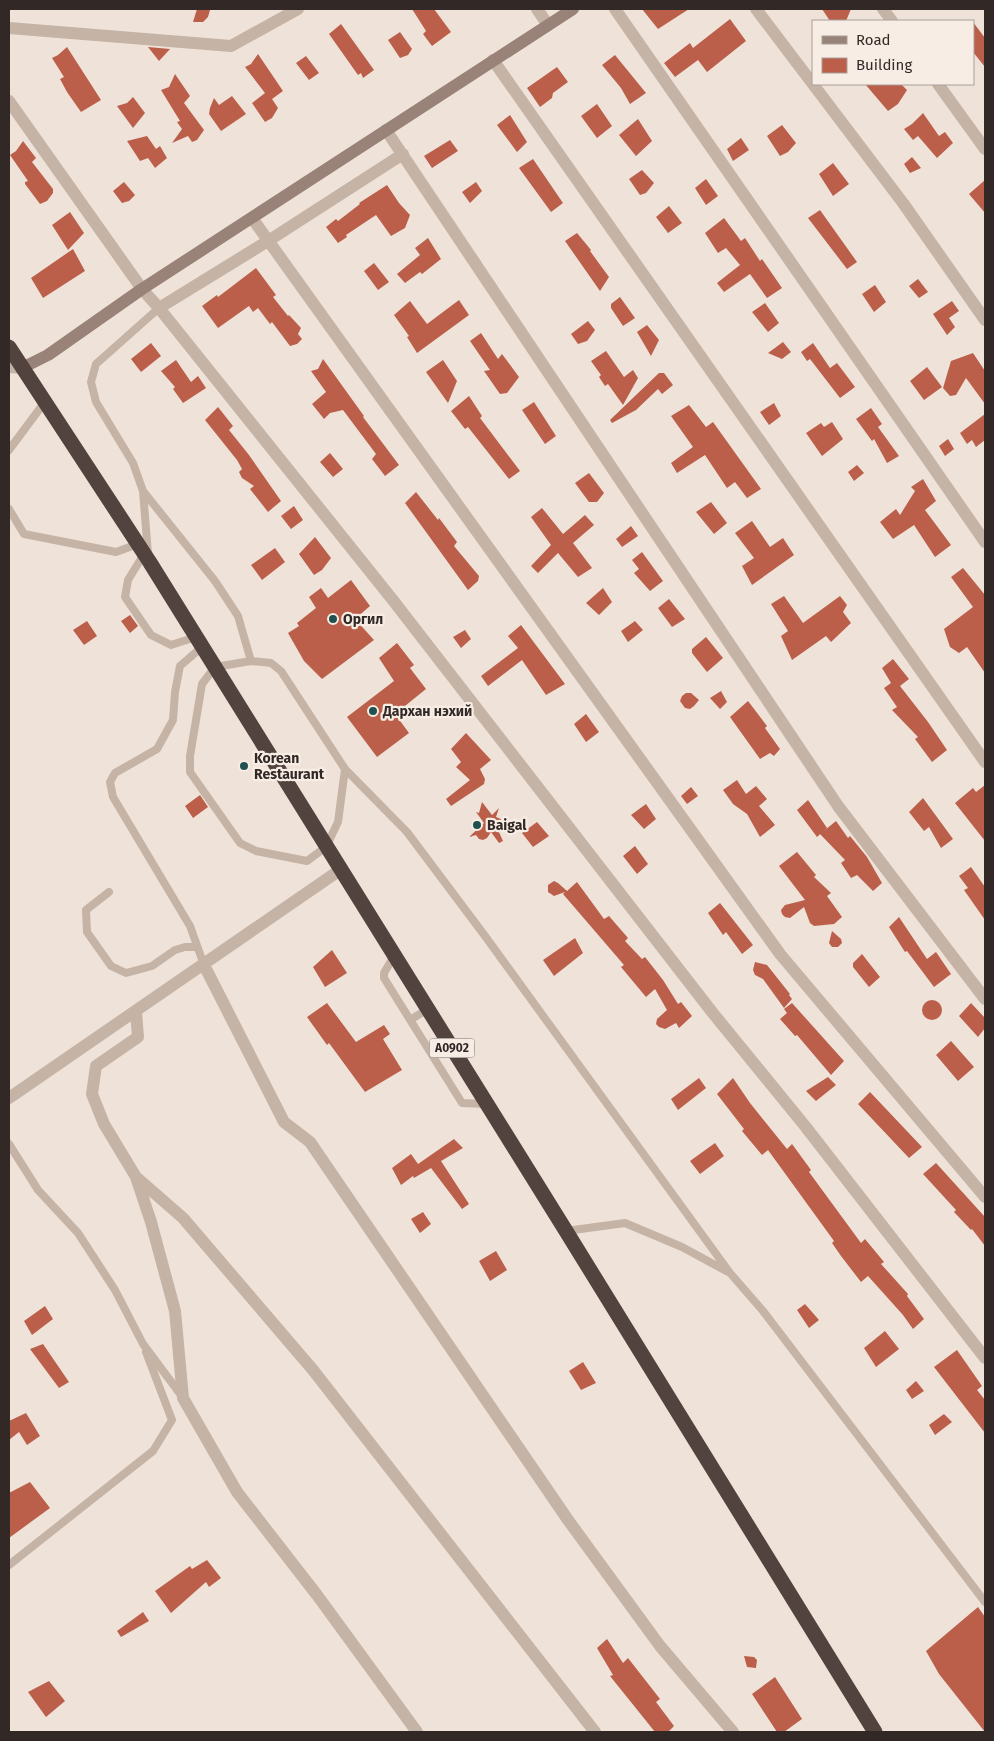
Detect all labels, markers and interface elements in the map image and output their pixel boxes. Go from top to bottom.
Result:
legend [812,20,974,85]
text: Road [856,31,891,49]
text: Building [856,56,912,74]
place label: Оргил [343,611,383,628]
marker: Оргил [327,613,339,625]
place label: Дархан нэхий [382,703,472,720]
marker: Дархан нэхий [367,705,379,717]
place label: Korean Restaurant [254,750,325,783]
marker: Korean Restaurant [238,760,250,772]
place label: Baigal [487,817,527,834]
marker: Baigal [471,819,483,831]
road number: A0902 [430,1038,474,1058]

